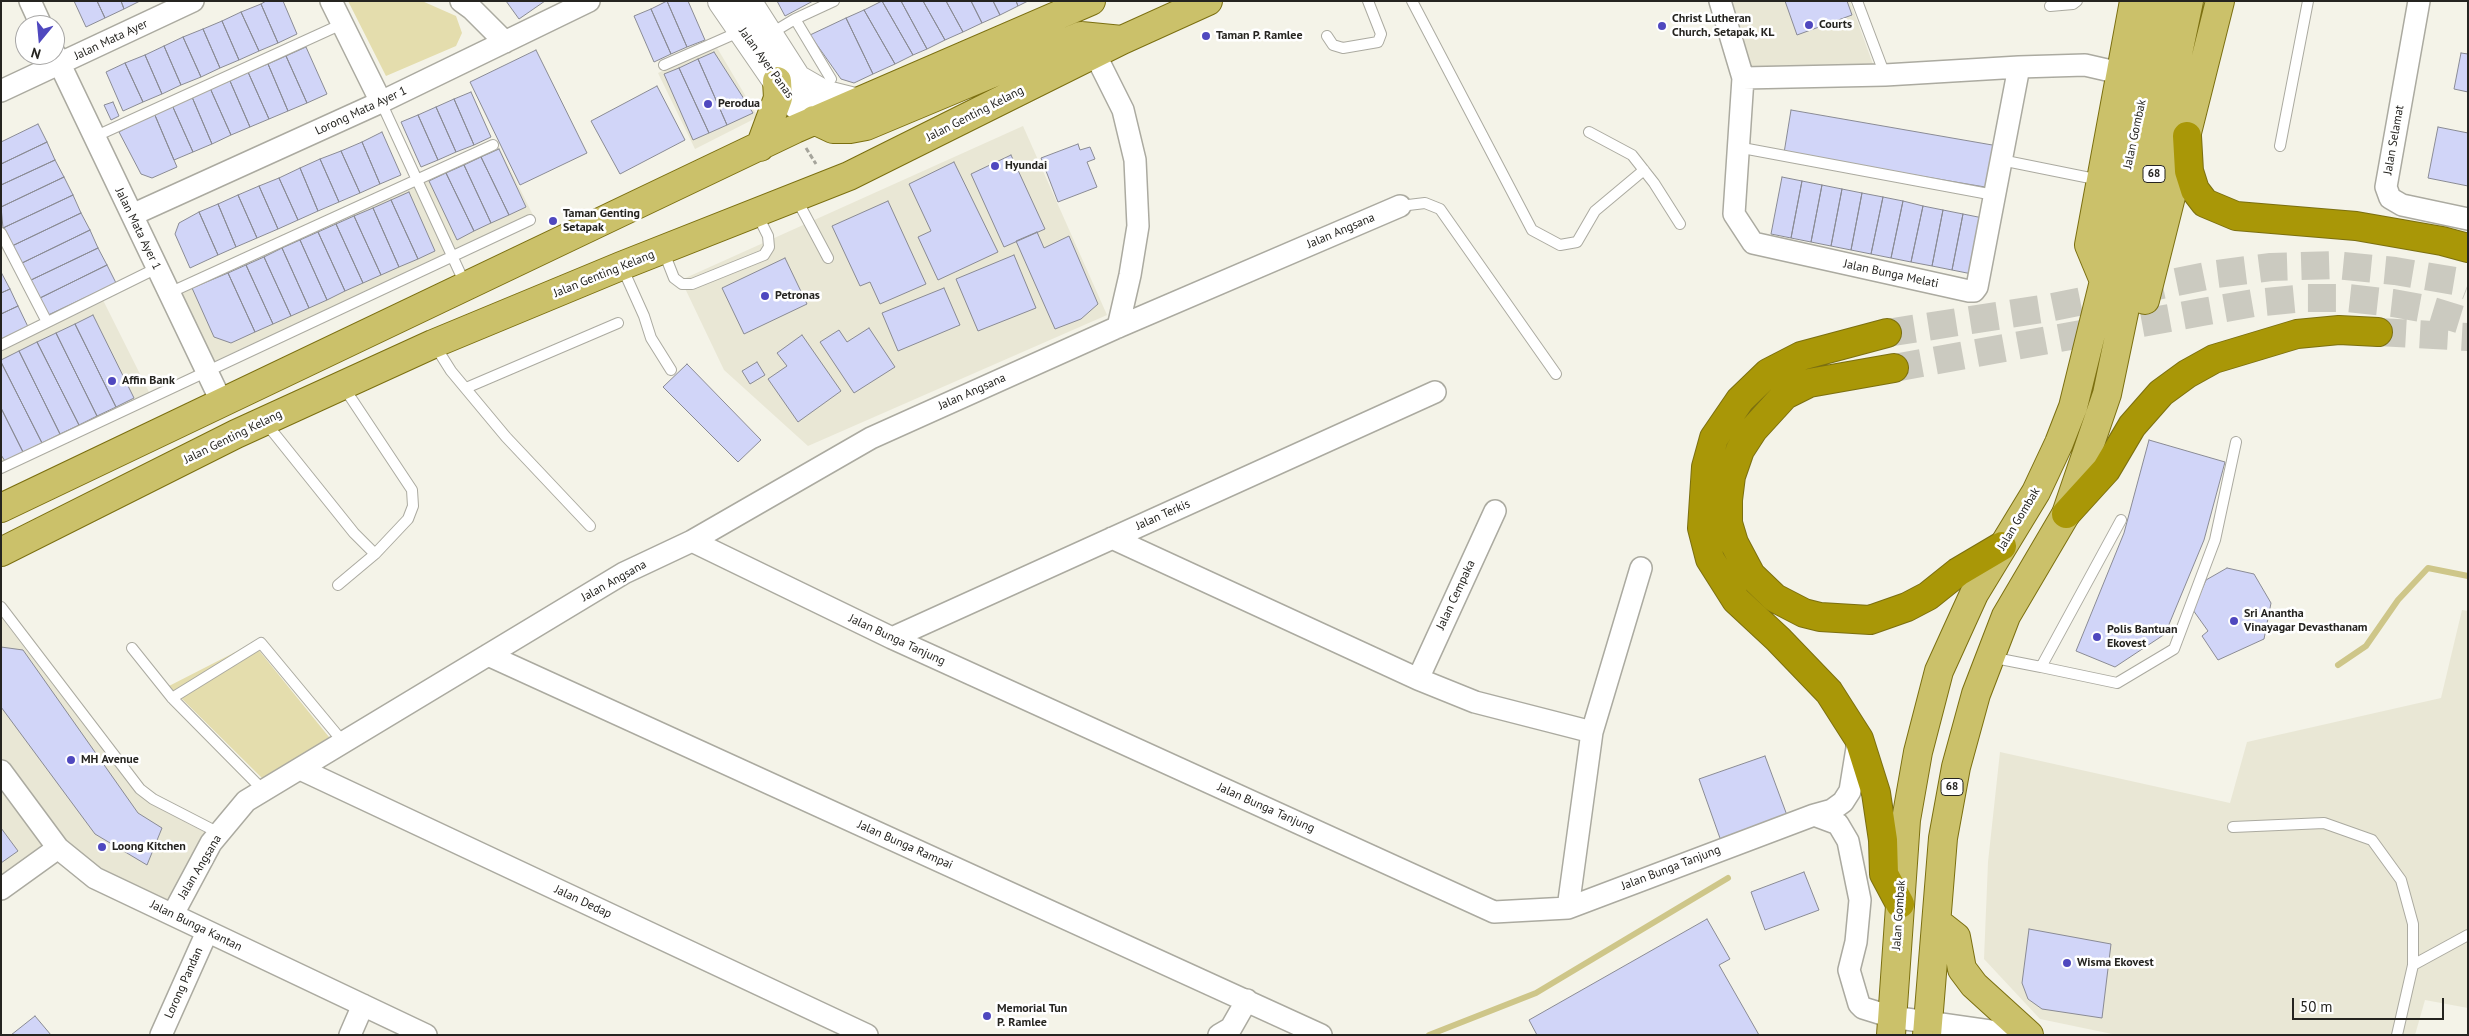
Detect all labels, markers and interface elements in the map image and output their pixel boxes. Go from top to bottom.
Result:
place label: Christ Lutheran Church, Setapak, KL [1672,12,1774,40]
north arrow [15,15,65,65]
street label: Jalan Mata Ayer [72,17,150,63]
place label: Courts [1819,18,1852,32]
marker: Courts [1803,19,1815,31]
marker: Christ Lutheran Church, Setapak, KL [1656,20,1668,32]
street label: Jalan Ayer Panas [736,25,796,101]
place label: Taman P. Ramlee [1216,29,1302,43]
marker: Taman P. Ramlee [1200,30,1212,42]
text: N [29,43,43,63]
street label: Lorong Mata Ayer 1 [313,83,409,139]
street label: Jalan Genting Kelang [924,83,1026,145]
place label: Perodua [718,97,760,111]
marker: Perodua [702,98,714,110]
street label: Jalan Gombak [2121,98,2149,170]
street label: Jalan Selamat [2381,104,2407,176]
place label: Hyundai [1005,159,1047,173]
marker: Hyundai [989,160,1001,172]
road number: 68 [2143,165,2165,182]
street label: Jalan Mata Ayer 1 [112,186,164,272]
place label: Taman Genting Setapak [563,207,640,235]
street label: Jalan Angsana [1305,210,1377,252]
marker: Taman Genting Setapak [547,215,559,227]
street label: Jalan Genting Kelang [551,247,657,301]
street label: Jalan Bunga Melati [1842,257,1940,291]
place label: Petronas [775,289,820,303]
marker: Petronas [759,290,771,302]
street label: Jalan Angsana [936,371,1008,413]
place label: Affin Bank [122,374,175,388]
marker: Affin Bank [106,375,118,387]
street label: Jalan Genting Kelang [182,407,284,467]
street label: Jalan Gombak [1995,485,2043,553]
street label: Jalan Terkis [1134,497,1192,533]
street label: Jalan Angsana [579,557,649,605]
street label: Jalan Cempaka [1434,558,1478,632]
place label: Sri Anantha Vinayagar Devasthanam [2244,607,2368,635]
street label: Jalan Bunga Tanjung [846,611,948,669]
marker: Sri Anantha Vinayagar Devasthanam [2228,615,2240,627]
place label: Polis Bantuan Ekovest [2107,623,2177,651]
marker: Polis Bantuan Ekovest [2091,631,2103,643]
place label: MH Avenue [81,753,139,767]
marker: MH Avenue [65,754,77,766]
road number: 68 [1941,779,1963,796]
street label: Jalan Bunga Tanjung [1215,780,1317,836]
street label: Jalan Bunga Rampai [855,818,955,872]
street label: Jalan Angsana [175,832,225,902]
place label: Loong Kitchen [112,840,186,854]
marker: Loong Kitchen [96,841,108,853]
street label: Jalan Bunga Tanjung [1619,842,1723,894]
street label: Jalan Gombak [1889,879,1909,951]
street label: Jalan Dedap [552,882,614,922]
street label: Jalan Bunga Kantan [148,898,244,954]
street label: Lorong Pandan [162,945,206,1021]
place label: Wisma Ekovest [2077,956,2154,970]
marker: Wisma Ekovest [2061,957,2073,969]
scale bar [2294,988,2446,1020]
text: 50 m [2300,997,2333,1016]
place label: Memorial Tun P. Ramlee [997,1002,1067,1030]
marker: Memorial Tun P. Ramlee [981,1010,993,1022]

